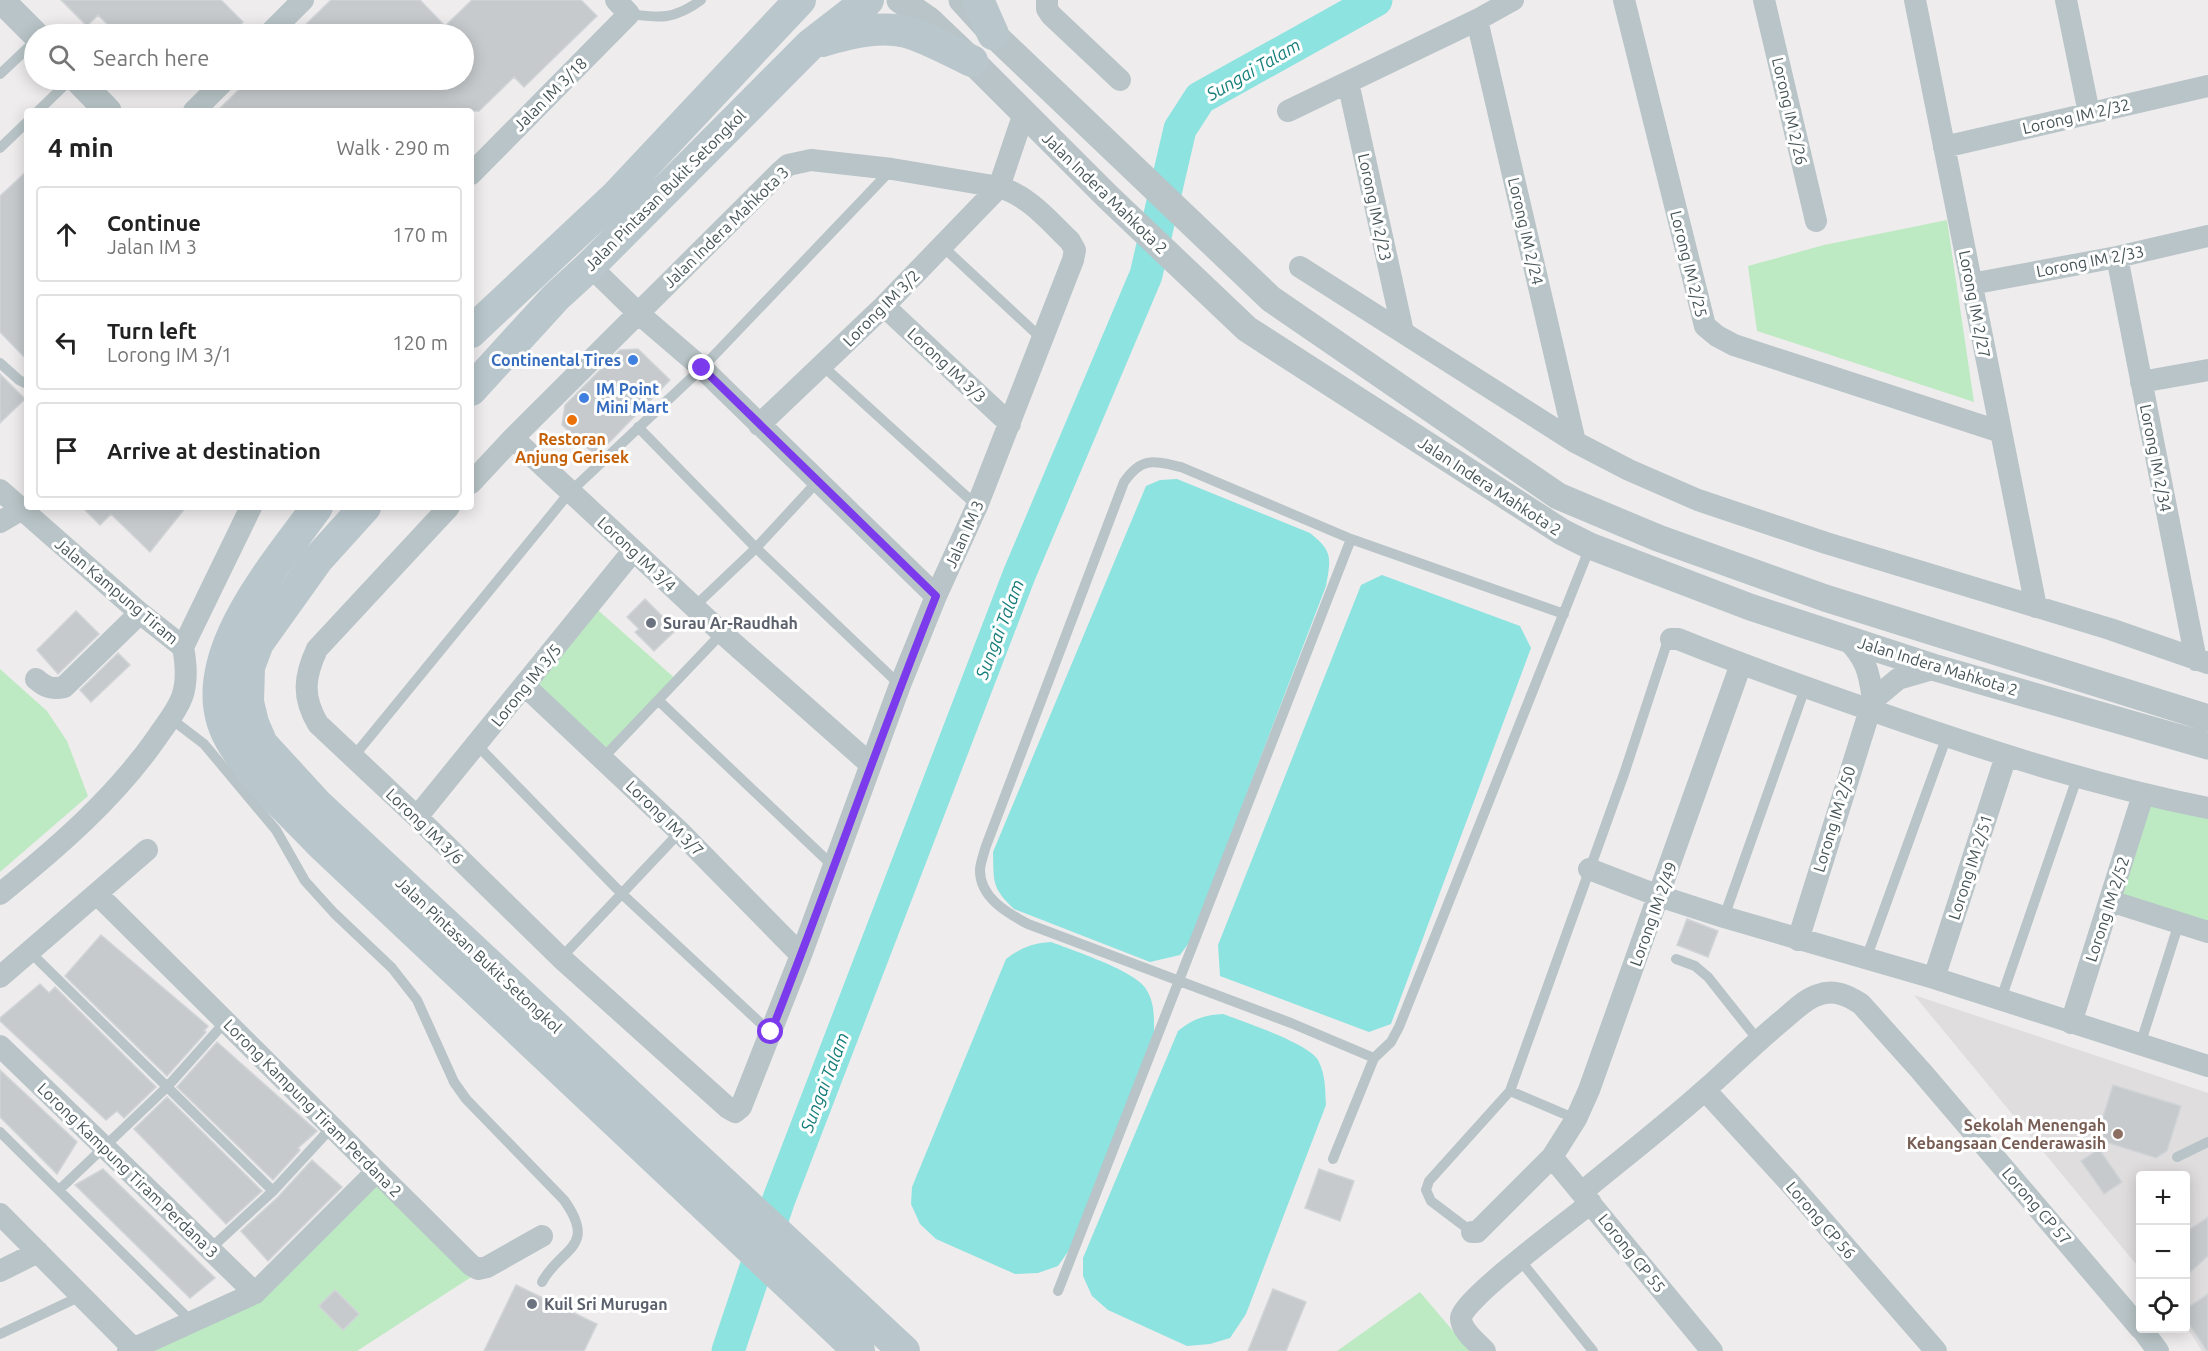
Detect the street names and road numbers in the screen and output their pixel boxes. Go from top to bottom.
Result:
street label: Jalan IM 3/18 [510,54,590,134]
street label: Lorong IM 2/26 [1769,56,1811,166]
street label: Lorong IM 2/32 [2021,95,2131,137]
street label: Jalan Pintasan Bukit Setongkol [581,106,749,274]
street label: Jalan Indera Mahkota 2 [1039,129,1171,257]
street label: Lorong IM 2/23 [1355,152,1395,262]
street label: Jalan Indera Mahkota 3 [660,163,792,291]
street label: Lorong IM 2/24 [1505,176,1547,286]
street label: Lorong IM 2/25 [1667,209,1711,319]
street label: Lorong IM 2/33 [2035,242,2145,280]
street label: Lorong IM 2/27 [1956,249,1994,359]
street label: Lorong IM 3/2 [839,266,923,350]
street label: Lorong IM 3/3 [904,324,990,406]
street label: Lorong IM 2/34 [2137,403,2175,513]
street label: Jalan Indera Mahkota 2 [1415,433,1565,539]
street label: Jalan IM 3 [941,497,987,571]
street label: Lorong IM 3/4 [594,513,680,595]
street label: Jalan Kampung Tiram [52,534,182,648]
street label: Jalan Indera Mahkota 2 [1856,633,2020,699]
street label: Lorong IM 3/5 [487,640,565,730]
street label: Lorong IM 2/50 [1809,764,1859,874]
street label: Lorong IM 3/7 [623,777,707,859]
street label: Lorong IM 3/6 [383,785,467,867]
street label: Lorong IM 2/51 [1945,812,1995,922]
street label: Lorong IM 2/52 [2082,854,2132,964]
street label: Lorong IM 2/49 [1626,859,1680,969]
street label: Jalan Pintasan Bukit Setongkol [392,873,566,1037]
street label: Lorong Kampung Tiram Perdana 2 [220,1015,406,1201]
street label: Lorong Kampung Tiram Perdana 3 [34,1079,222,1261]
street label: Lorong CP 57 [1999,1164,2075,1248]
street label: Lorong CP 56 [1783,1178,1859,1262]
street label: Lorong CP 55 [1595,1210,1669,1296]

